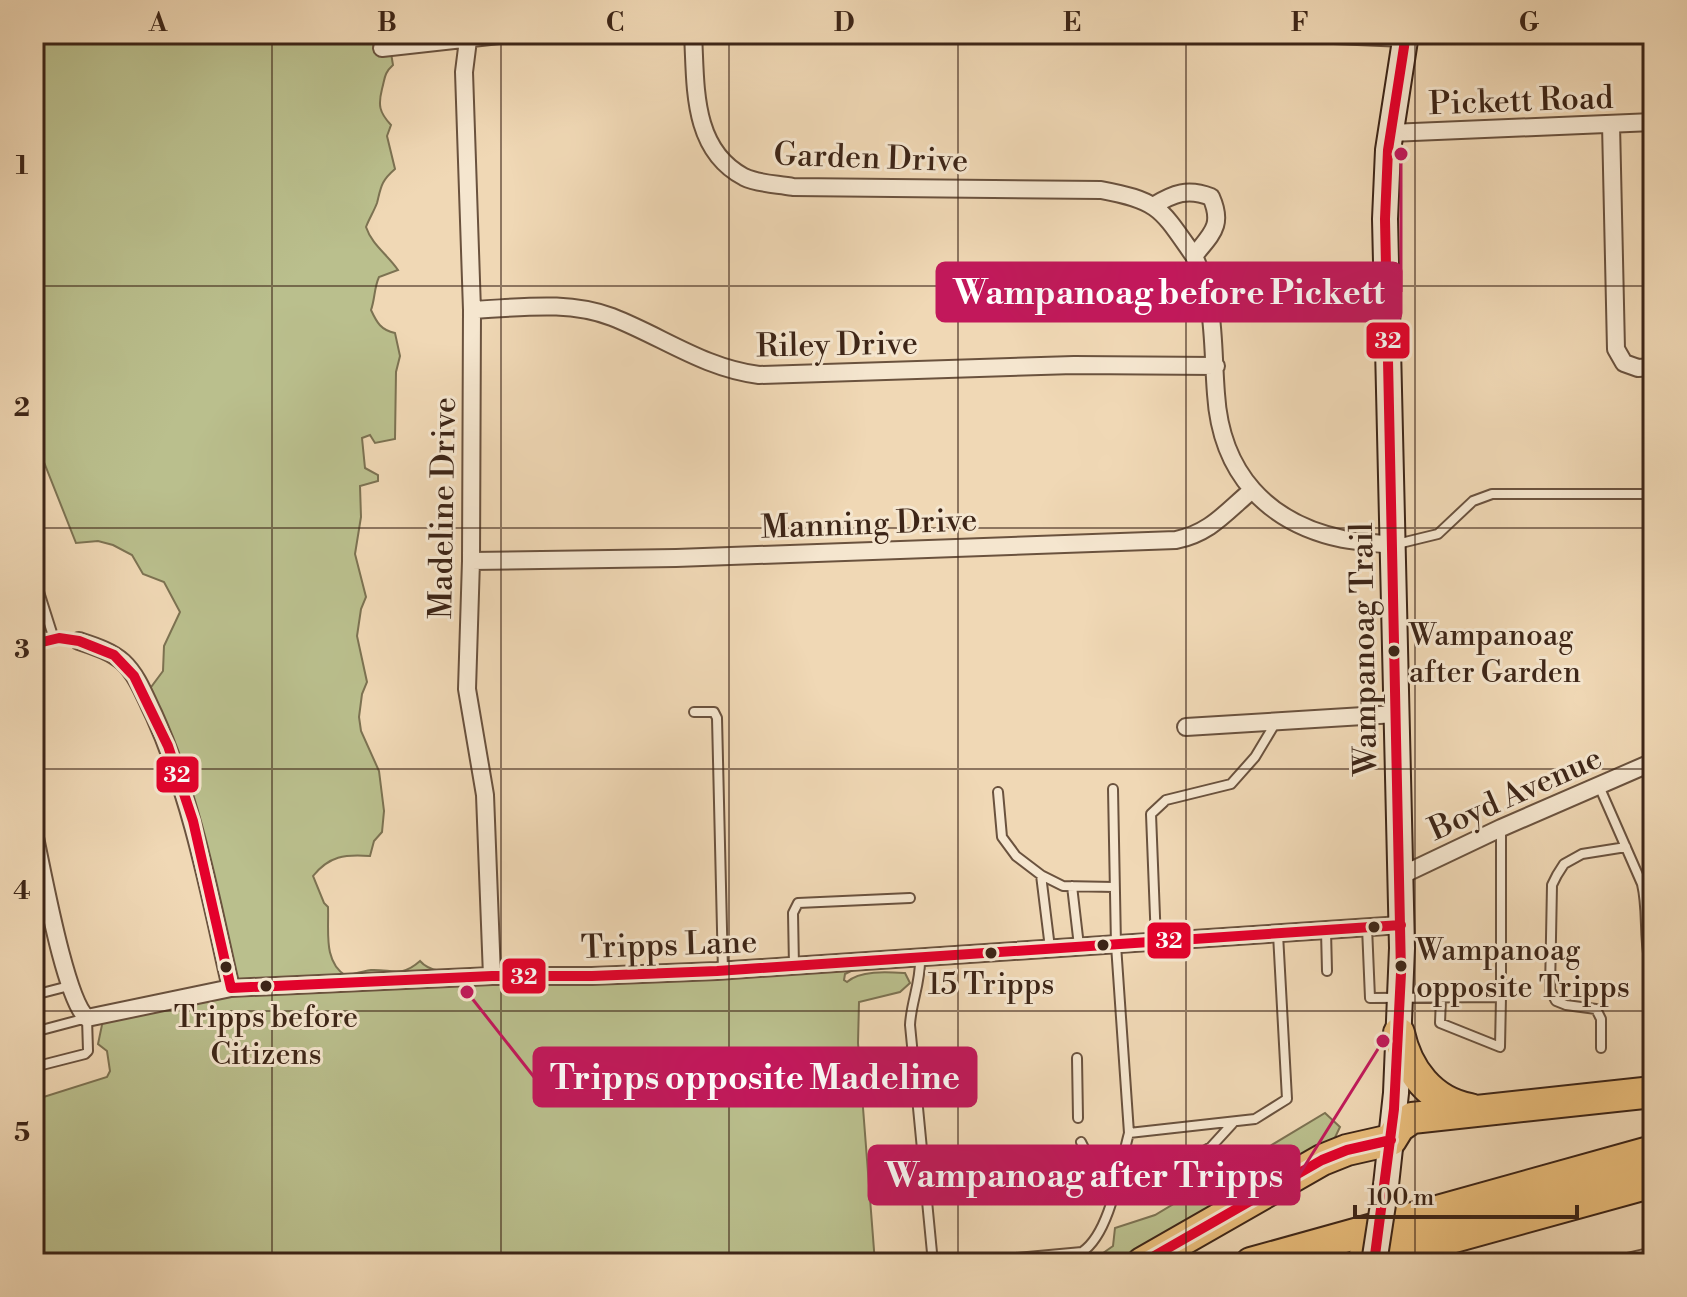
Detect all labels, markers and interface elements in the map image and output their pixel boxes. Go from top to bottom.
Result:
text: A [148,7,168,39]
text: B [377,7,397,39]
text: C [606,7,624,39]
text: D [834,7,854,39]
text: E [1063,7,1081,39]
text: F [1291,7,1309,39]
text: G [1519,7,1540,39]
street label: Pickett Road [1428,78,1614,124]
street label: Garden Drive [773,135,969,181]
text: 1 [16,150,29,182]
callout: Wampanoag before Pickett [937,263,1401,321]
text: Wampanoag before Pickett [952,273,1386,315]
line badge: 32 [1365,321,1411,360]
street label: Riley Drive [756,324,918,366]
text: 32 [1375,328,1402,355]
text: 2 [14,392,30,424]
street label: Madeline Drive [421,397,465,619]
street label: Manning Drive [760,500,978,548]
street label: Wampanoag Trail [1342,522,1386,777]
place label: Wampanoag after Garden [1408,617,1581,692]
text: 3 [14,634,30,666]
marker: Wampanoag after Garden [1386,643,1402,659]
street label: Boyd Avenue [1422,738,1608,850]
line badge: 32 [155,755,200,794]
text: 32 [164,762,191,789]
text: 4 [13,875,31,907]
unlabelled marker [1366,919,1382,935]
line badge: 32 [1146,921,1192,960]
street label: Tripps Lane [580,922,758,968]
text: 32 [1156,928,1183,955]
place label: Wampanoag opposite Tripps [1415,932,1630,1007]
unlabelled marker [1095,937,1111,953]
marker: 15 Tripps [983,945,999,961]
line badge: 32 [501,957,547,995]
marker: Wampanoag opposite Tripps [1393,958,1409,974]
unlabelled marker [218,959,234,975]
text: 32 [511,964,538,991]
place label: 15 Tripps [928,966,1054,1004]
marker: Tripps before Citizens [258,978,274,994]
place label: Tripps before Citizens [174,999,358,1074]
callout: Tripps opposite Madeline [534,1048,976,1106]
text: Tripps opposite Madeline [550,1058,960,1100]
text: 5 [14,1117,30,1149]
callout: Wampanoag after Tripps [869,1146,1299,1204]
text: Wampanoag after Tripps [884,1156,1283,1198]
scale bar [1355,1169,1577,1219]
text: 100 m [1367,1183,1434,1213]

